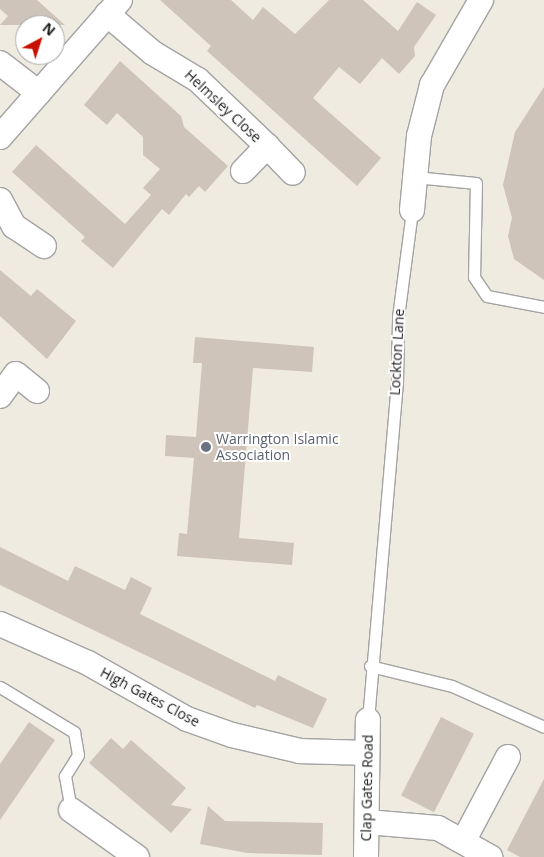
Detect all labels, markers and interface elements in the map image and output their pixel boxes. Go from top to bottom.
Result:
north arrow [15,15,65,65]
text: N [39,18,60,40]
street label: Helmsley Close [181,66,265,146]
street label: Lockton Lane [386,308,408,396]
place label: Warrington Islamic Association [216,431,339,464]
marker: Warrington Islamic Association [200,441,212,453]
street label: High Gates Close [97,664,203,730]
street label: Clap Gates Road [358,734,376,842]

